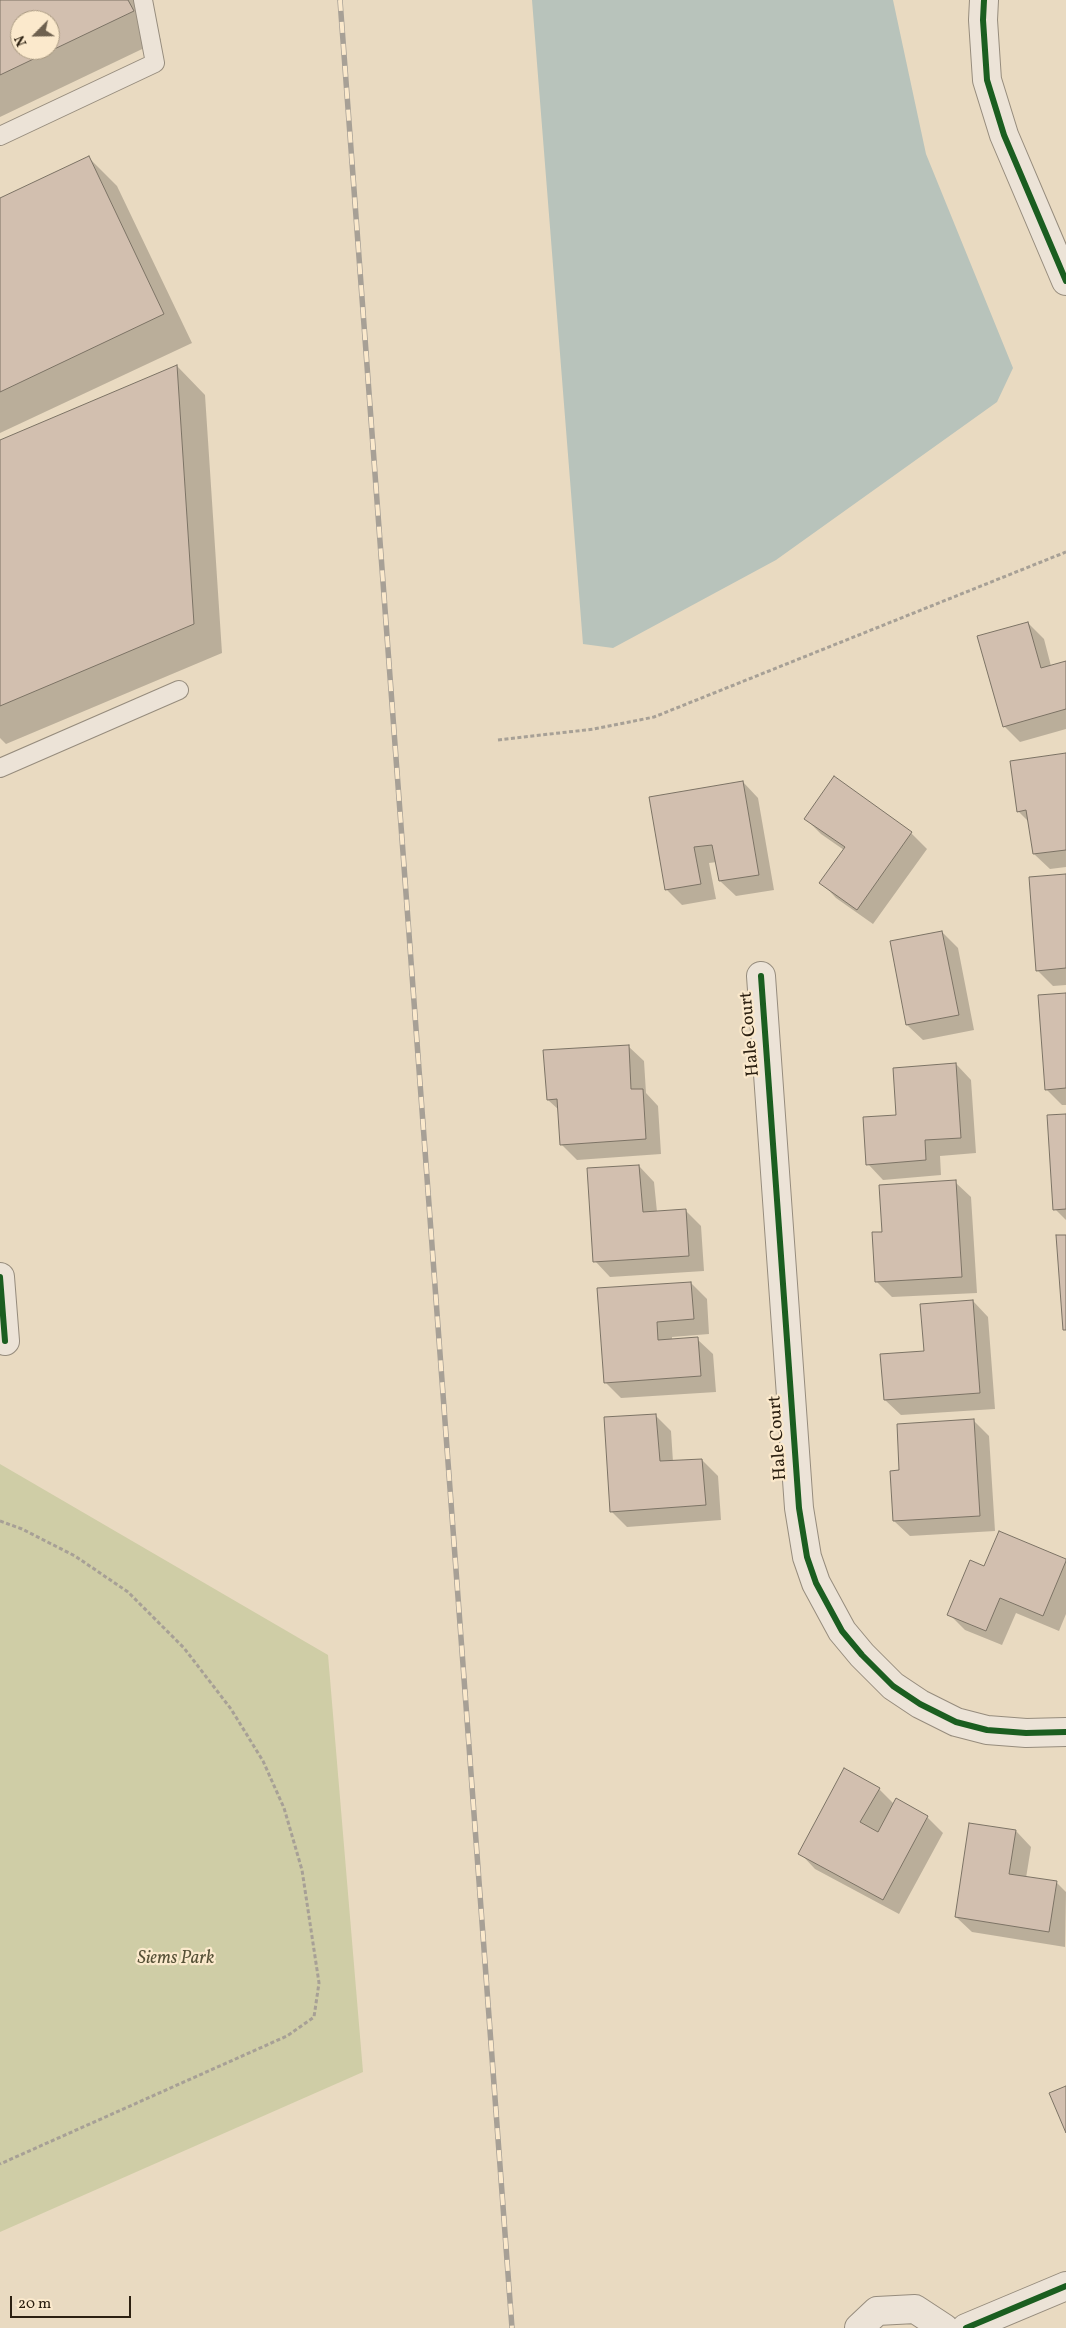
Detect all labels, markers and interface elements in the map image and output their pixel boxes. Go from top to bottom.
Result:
north arrow [10,10,60,60]
text: N [11,32,32,49]
street label: Hale Court [737,991,765,1077]
street label: Hale Court [765,1395,793,1481]
park label: Siems Park [138,1949,214,1971]
scale bar [12,2286,134,2318]
text: 20 m [18,2294,51,2315]

